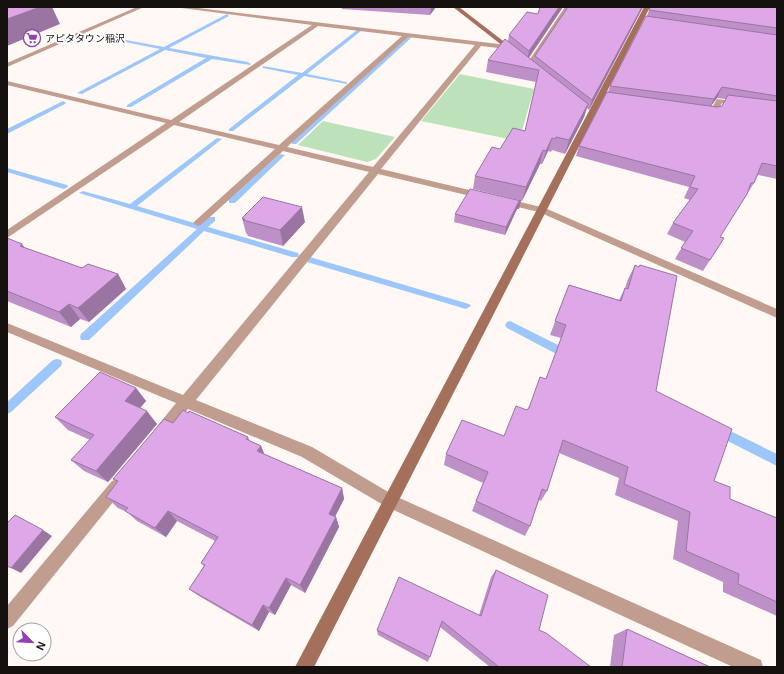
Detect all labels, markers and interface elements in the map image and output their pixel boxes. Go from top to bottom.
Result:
supermarket icon: アピタタウン稲沢 [22,28,42,48]
place label: アピタタウン稲沢 [45,33,125,44]
north arrow [12,622,52,662]
text: N [34,640,48,652]

